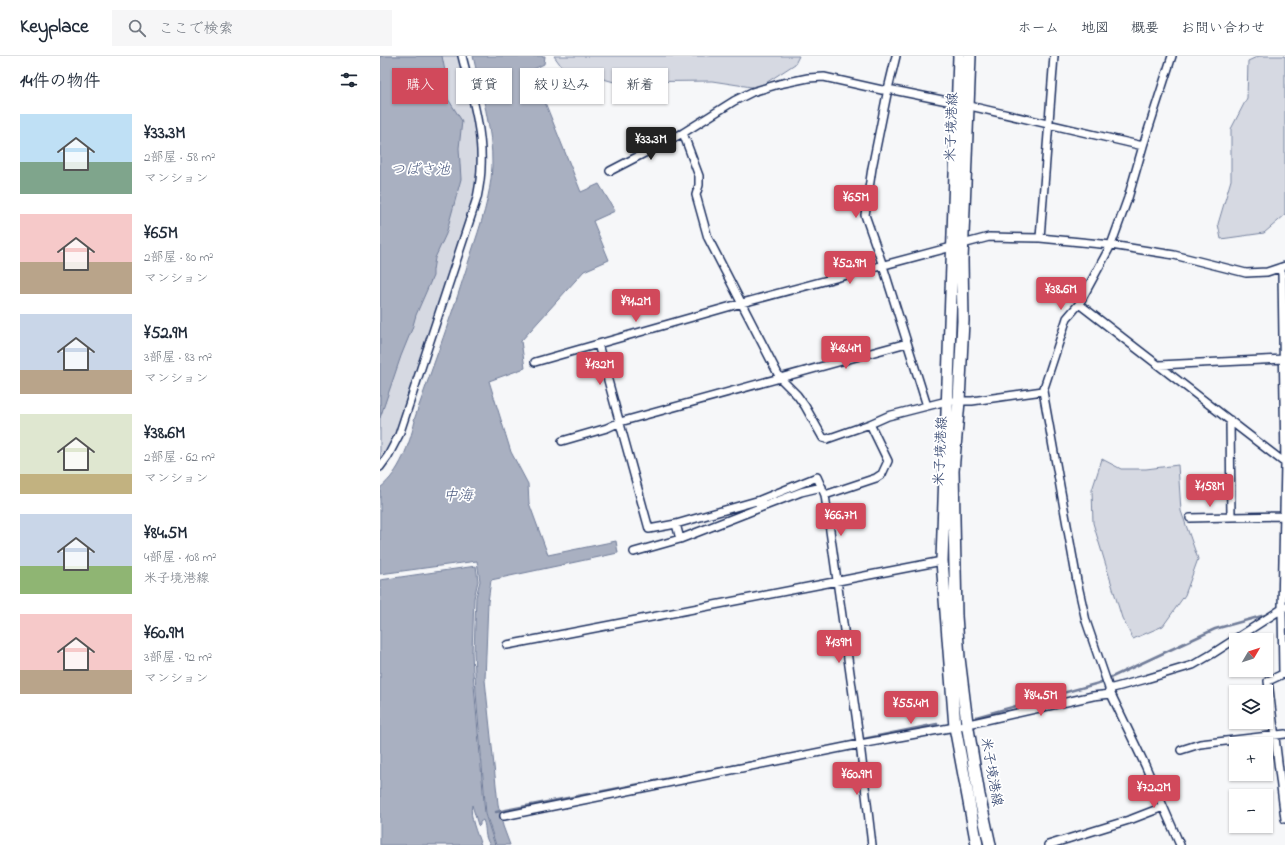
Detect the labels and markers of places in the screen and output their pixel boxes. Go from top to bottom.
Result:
pin: ¥33.3M [618,127,684,161]
pin: ¥65M [832,185,880,219]
pin: ¥52.9M [817,251,883,285]
pin: ¥38.6M [1028,277,1094,311]
pin: ¥91.2M [603,289,669,323]
pin: ¥48.4M [813,336,879,370]
pin: ¥132M [572,352,628,386]
pin: ¥158M [1182,474,1238,508]
pin: ¥66.7M [808,503,874,537]
pin: ¥139M [811,630,867,664]
pin: ¥84.5M [1008,683,1074,717]
pin: ¥55.4M [878,691,944,725]
pin: ¥60.9M [824,762,890,796]
pin: ¥72.2M [1121,775,1187,809]

